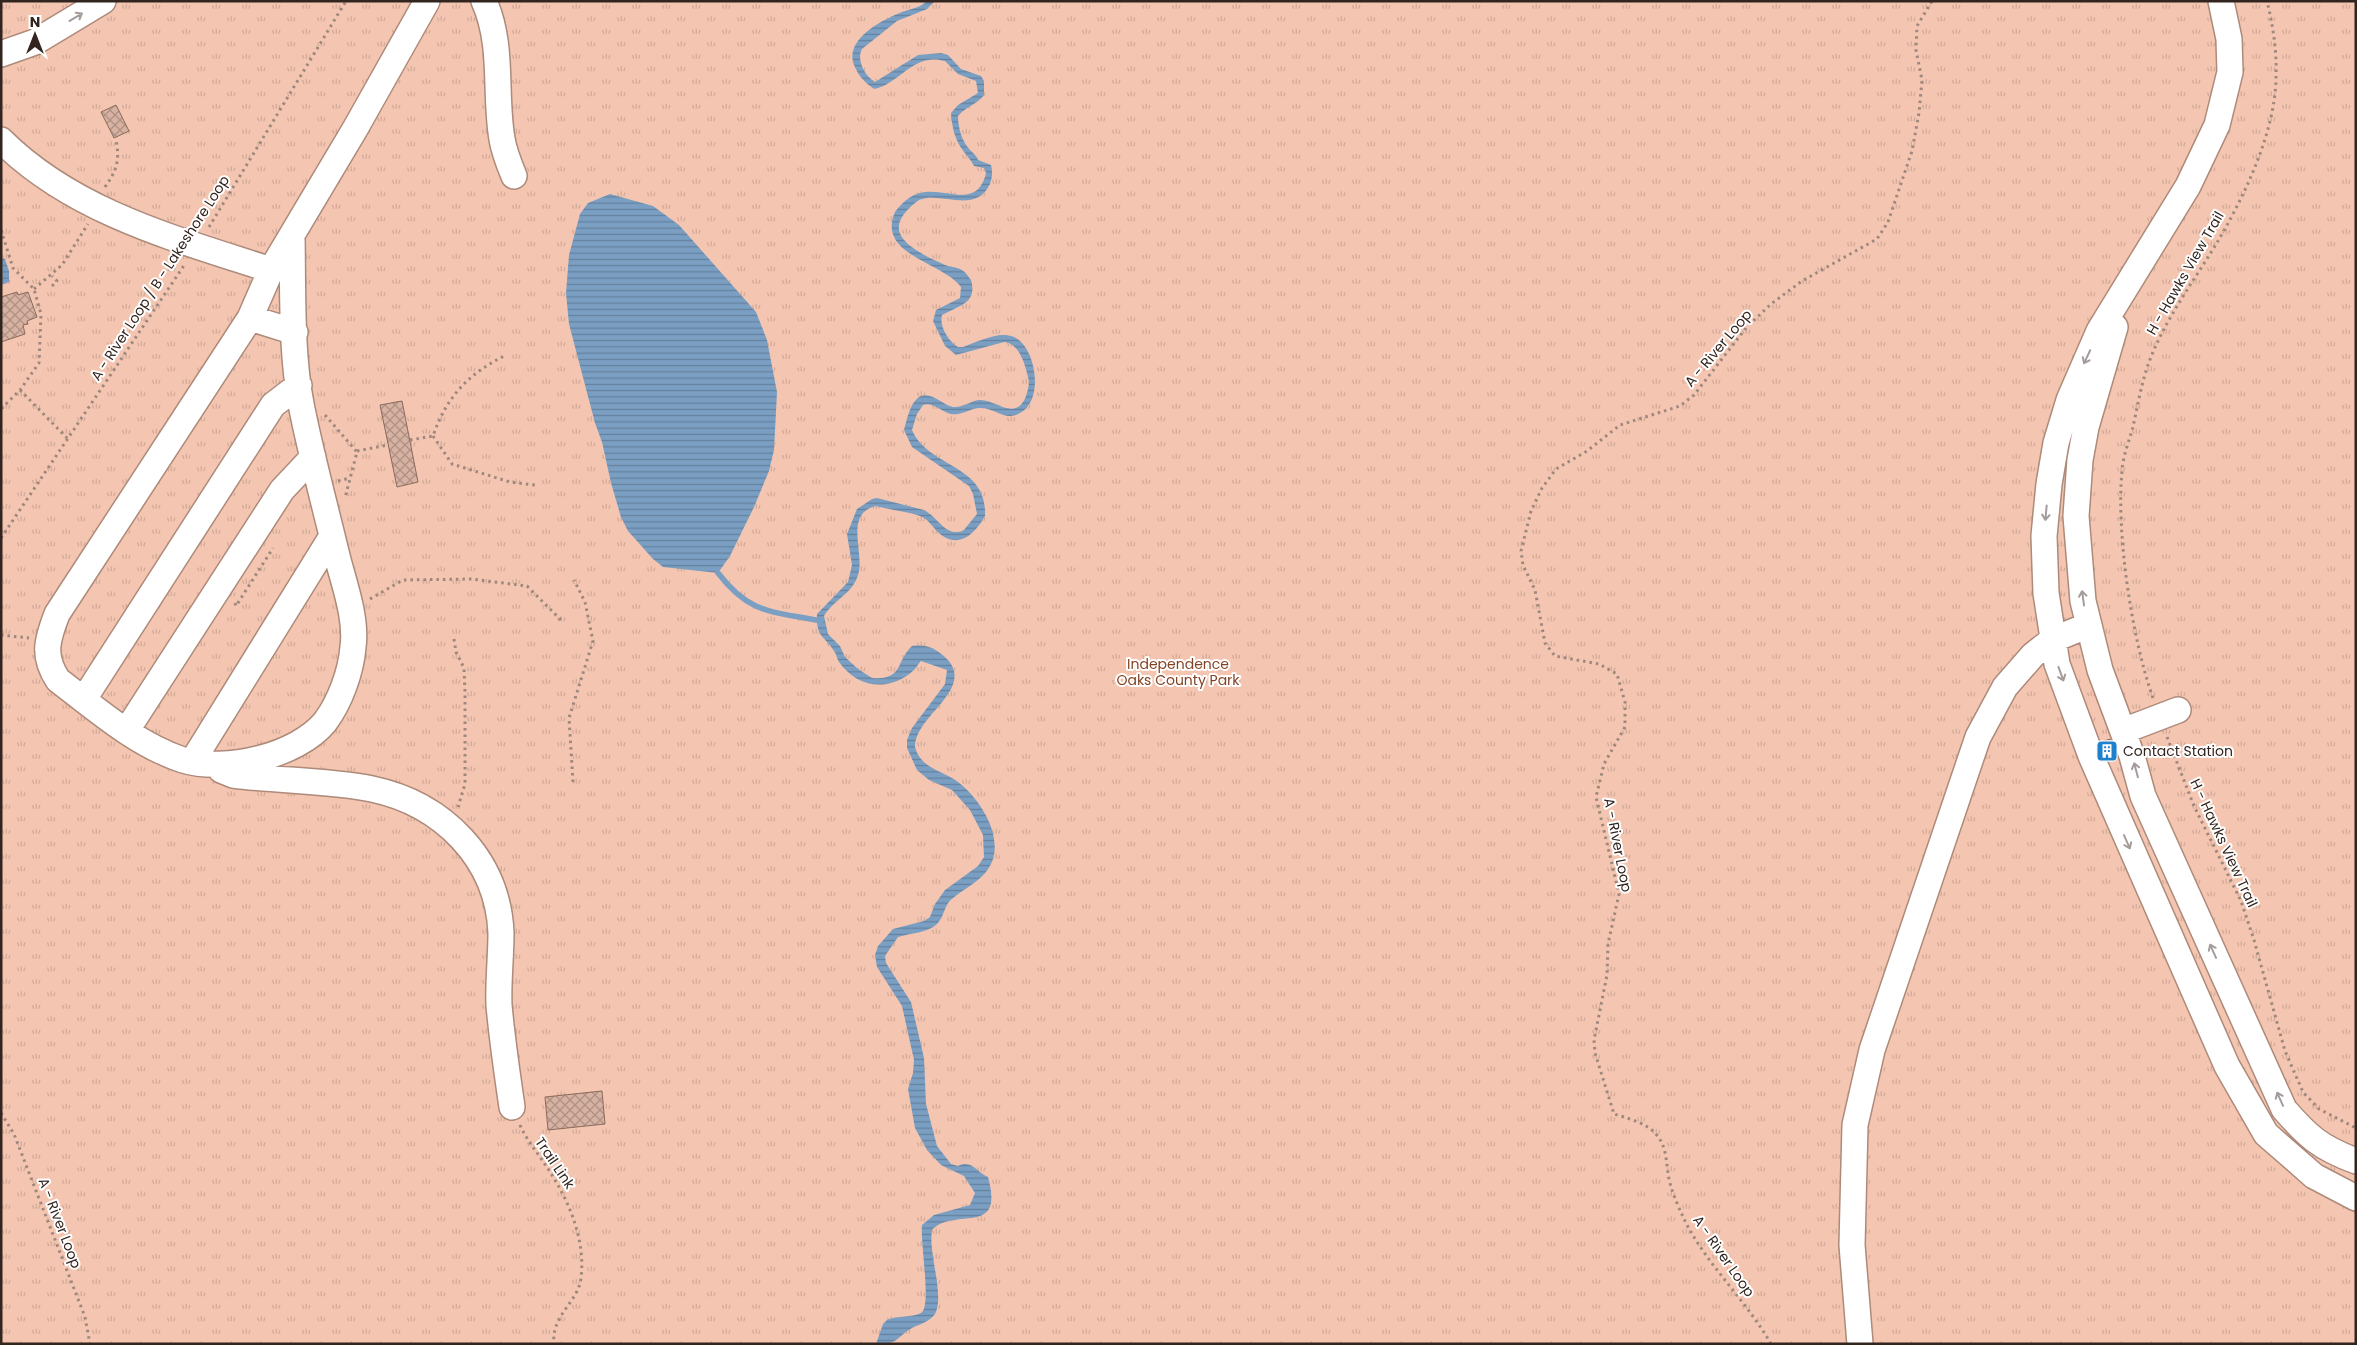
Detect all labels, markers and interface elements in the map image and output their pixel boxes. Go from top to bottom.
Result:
north arrow [10,10,60,60]
text: N [30,12,40,32]
one-way arrow [69,12,83,22]
street label: A - River Loop / B - Lakeshore Loop [86,171,234,385]
street label: H - Hawks View Trail [2141,207,2229,339]
street label: A - River Loop [1680,305,1756,391]
one-way arrow [2082,349,2091,364]
one-way arrow [2042,505,2051,521]
one-way arrow [2078,591,2088,607]
park label: Independence Oaks County Park [1116,654,1240,690]
one-way arrow [2057,666,2066,681]
building icon: Contact Station [2095,739,2119,763]
place label: Contact Station [2123,741,2233,761]
one-way arrow [2131,762,2140,778]
street label: H - Hawks View Trail [2185,775,2263,911]
street label: A - River Loop [1599,796,1637,894]
one-way arrow [2122,834,2132,849]
one-way arrow [2207,944,2217,959]
one-way arrow [2274,1092,2284,1107]
street label: Trail Link [530,1133,580,1194]
street label: A - River Loop [34,1175,86,1271]
street label: A - River Loop [1688,1211,1760,1301]

